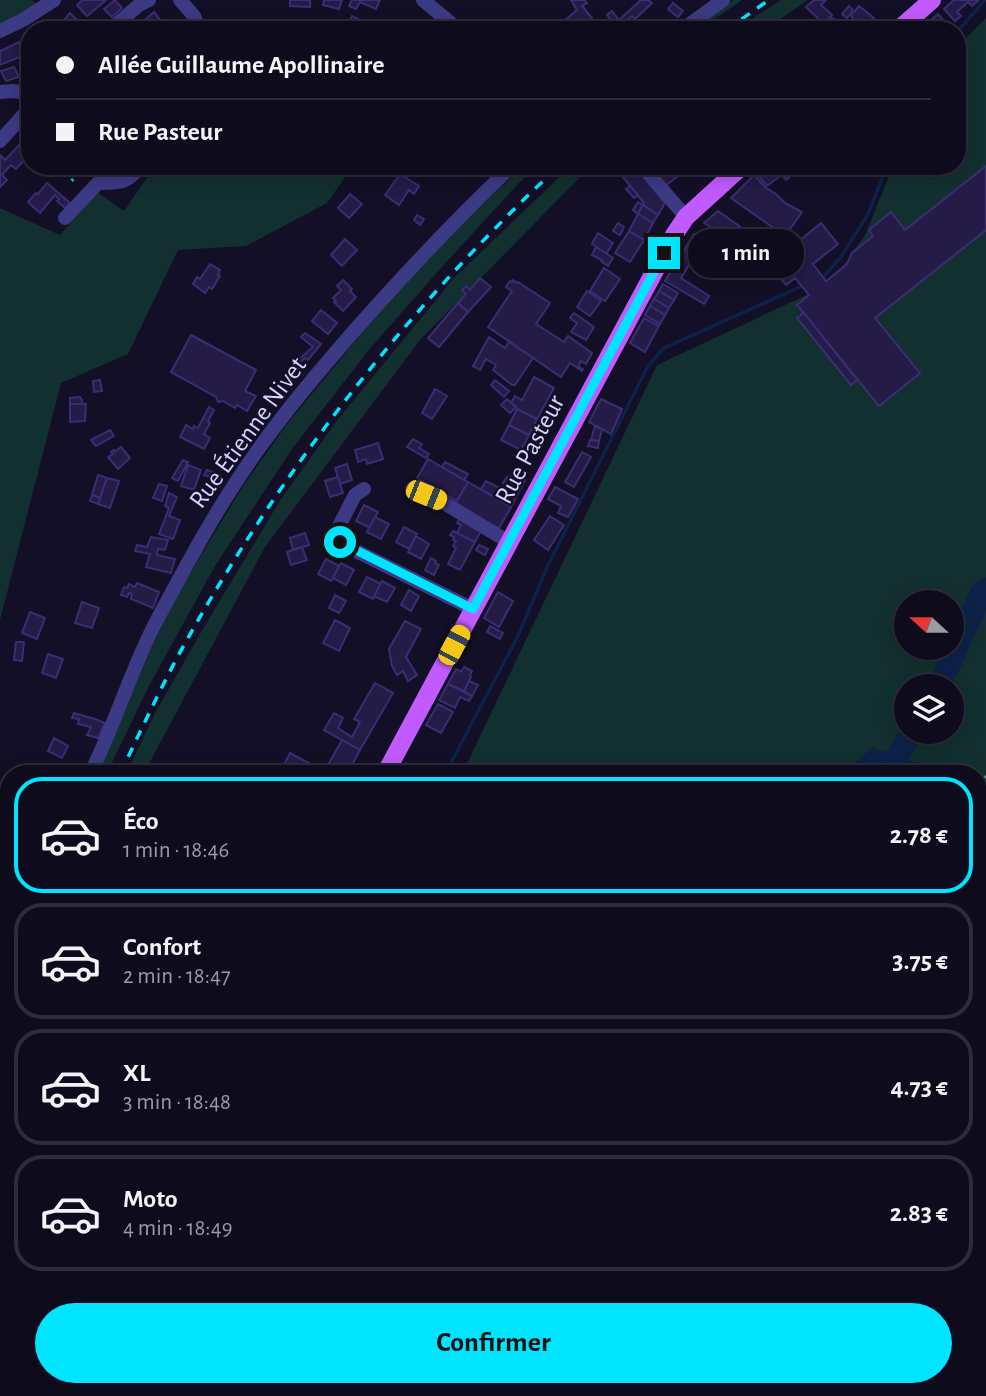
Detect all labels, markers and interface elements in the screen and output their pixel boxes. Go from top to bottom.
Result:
text: Allée Guillaume Apollinaire [98,52,384,78]
text: Rue Pasteur [98,119,222,145]
callout: 1 min [688,229,804,278]
route end [648,237,680,269]
text: 1 min [722,242,770,265]
street label: Rue Étienne Nivet [183,351,311,513]
street label: Rue Pasteur [490,390,570,508]
car [403,477,450,513]
route start [324,526,356,558]
north arrow [894,590,964,660]
map controls [894,590,964,744]
car [435,622,474,668]
button: layers [894,674,964,744]
icon: car [39,804,102,867]
text: Éco [123,808,159,834]
text: 2.78 € [890,822,948,848]
text: 1 min · 18:46 [123,839,229,862]
icon: car [39,930,102,993]
text: Confort [123,934,201,960]
text: 3.75 € [892,948,948,974]
text: 2 min · 18:47 [123,965,231,988]
icon: car [39,1056,102,1119]
text: XL [123,1060,150,1086]
text: 4.73 € [890,1074,948,1100]
text: 3 min · 18:48 [123,1091,231,1114]
icon: car [39,1182,102,1245]
text: Moto [123,1186,178,1212]
text: 2.83 € [890,1200,948,1226]
text: 4 min · 18:49 [123,1217,233,1240]
button: Confirmer [35,1303,952,1383]

